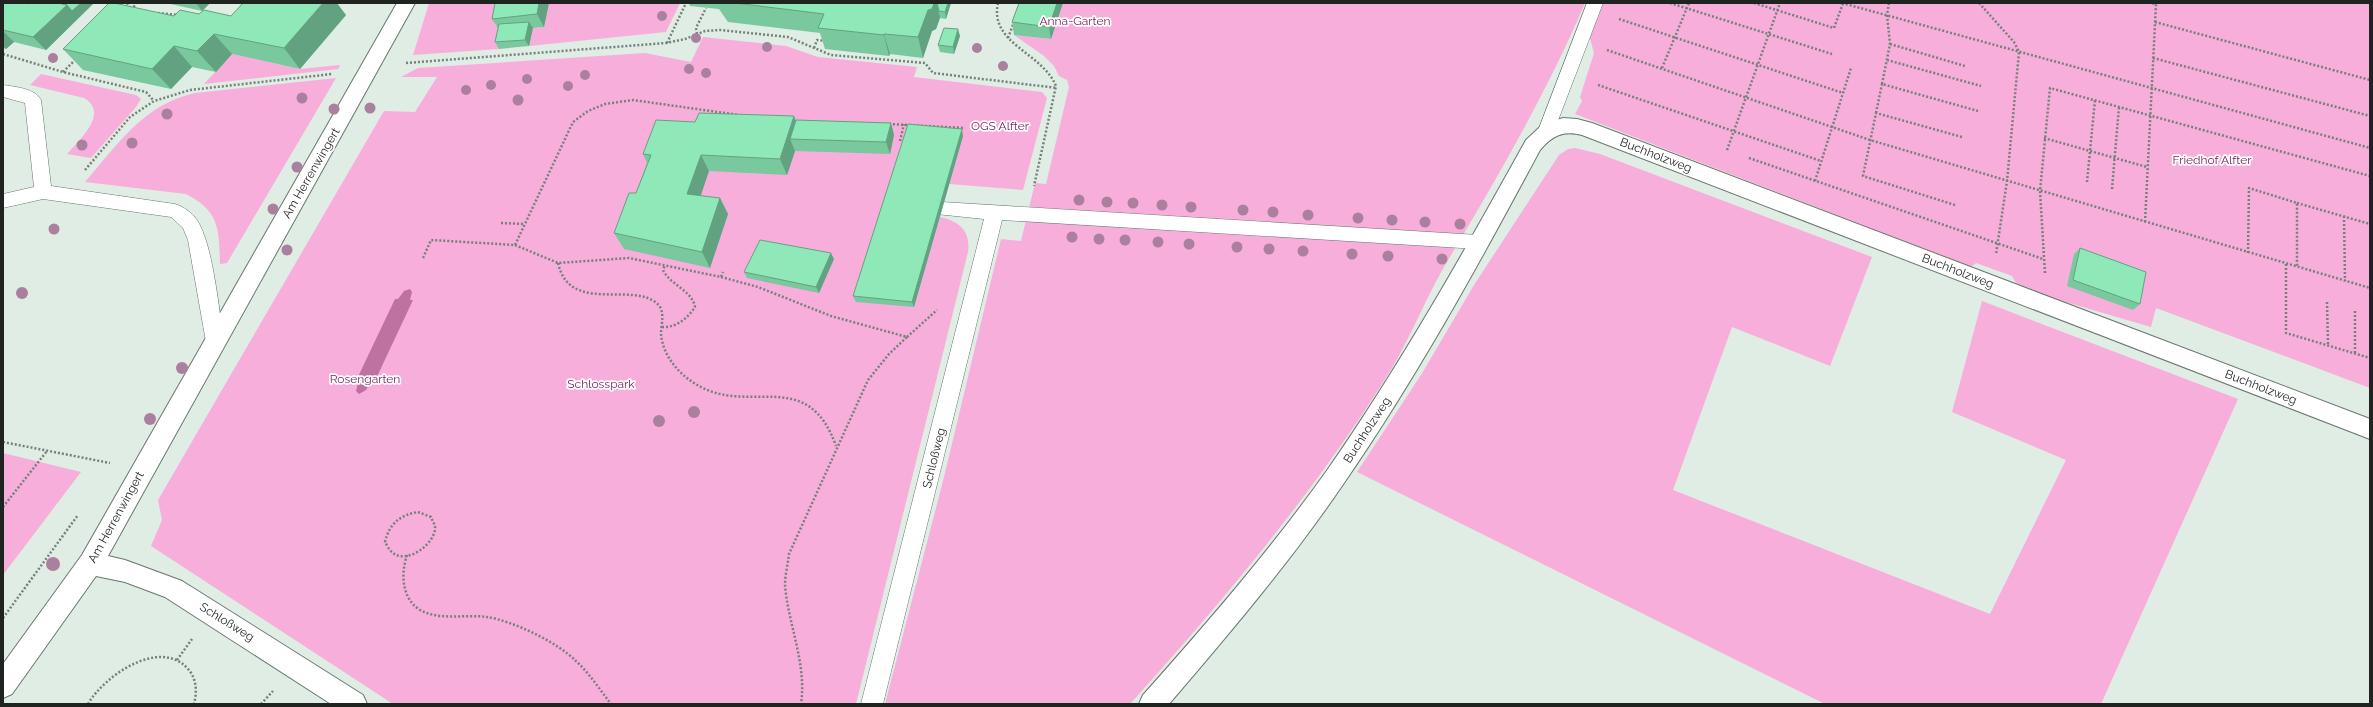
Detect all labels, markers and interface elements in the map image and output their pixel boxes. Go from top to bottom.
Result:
park label: Anna-Garten [1039,14,1111,28]
park label: OGS Alfter [971,119,1030,133]
street label: Am Herrenwingert [279,125,343,221]
street label: Buchholzweg [1618,135,1694,175]
park label: Friedhof Alfter [2173,153,2252,167]
street label: Buchholzweg [1920,251,1996,291]
street label: Buchholzweg [2223,367,2299,407]
park label: Rosengarten [330,372,400,386]
park label: Schlosspark [567,377,635,391]
street label: Buchholzweg [1340,394,1394,466]
street label: Schloßweg [920,426,948,490]
street label: Am Herrenwingert [85,469,147,565]
street label: Schloßweg [197,600,257,644]

